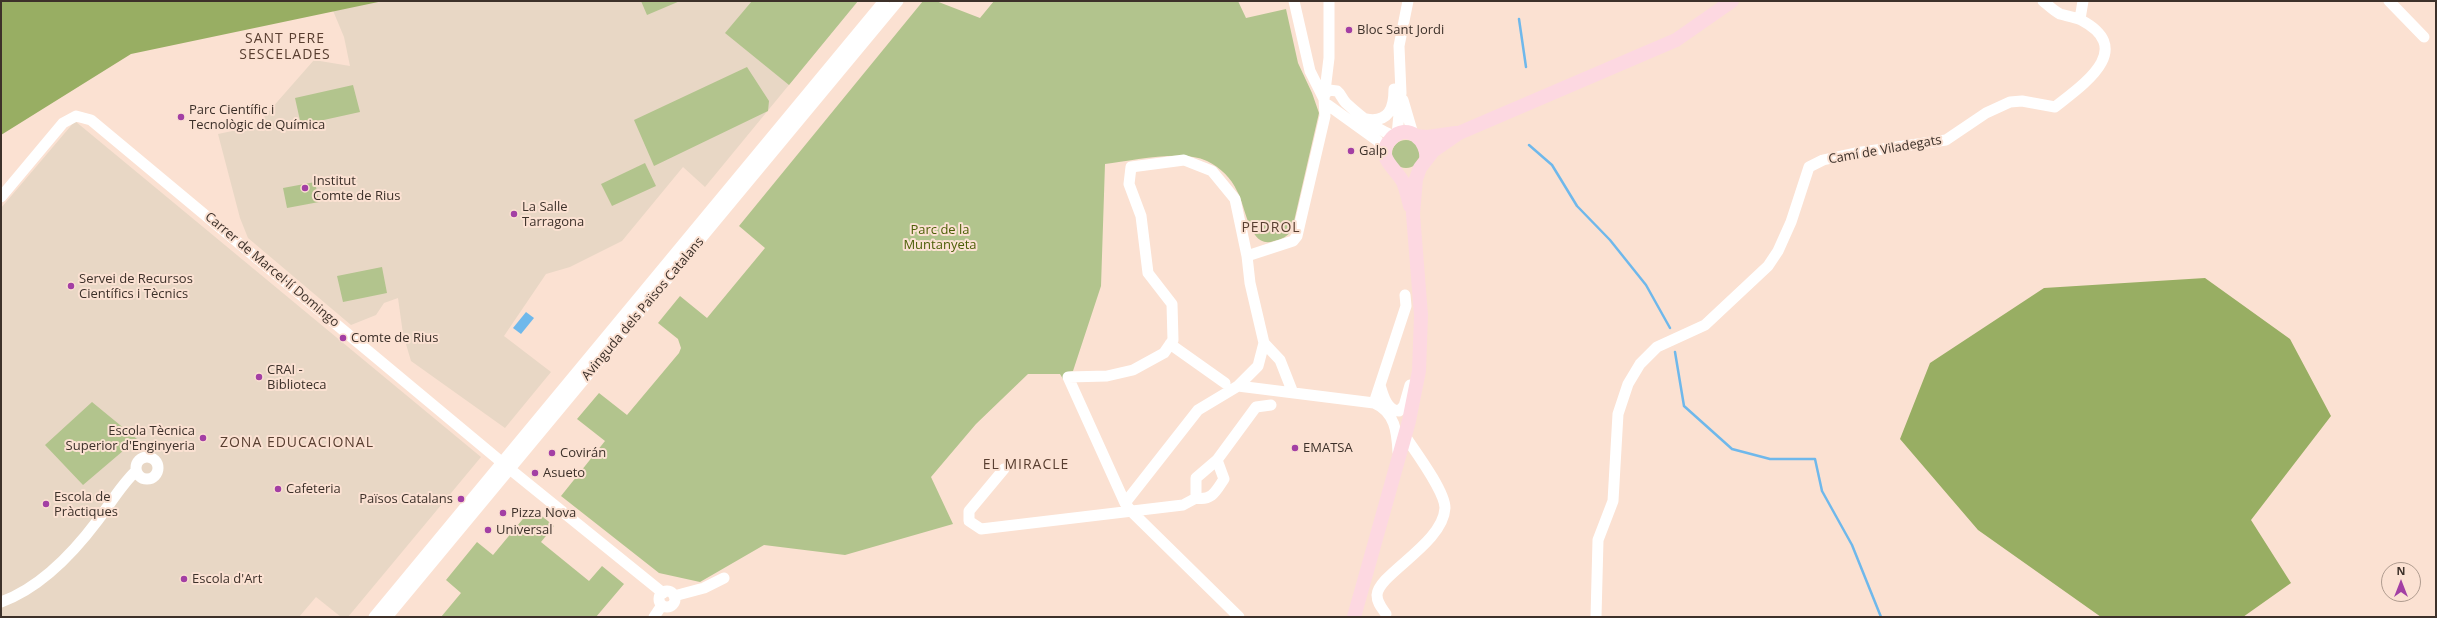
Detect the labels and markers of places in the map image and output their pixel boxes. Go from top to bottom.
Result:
place label: Bloc Sant Jordi [1357,22,1444,38]
marker: Bloc Sant Jordi [1344,25,1354,35]
place label: Parc Científic i Tecnològic de Química [189,102,325,133]
marker: Parc Científic i Tecnològic de Química [176,112,186,122]
place label: Galp [1359,143,1387,159]
marker: Galp [1346,146,1356,156]
place label: Institut Comte de Rius [313,173,400,204]
marker: Institut Comte de Rius [300,183,310,193]
place label: La Salle Tarragona [522,199,584,230]
marker: La Salle Tarragona [509,209,519,219]
place label: Servei de Recursos Científics i Tècnics [79,271,193,302]
marker: Servei de Recursos Científics i Tècnics [66,281,76,291]
place label: Comte de Rius [351,330,438,346]
marker: Comte de Rius [338,333,348,343]
place label: CRAI - Biblioteca [267,362,326,393]
marker: CRAI - Biblioteca [254,372,264,382]
place label: Escola Tècnica Superior d'Enginyeria [66,423,195,454]
marker: Escola Tècnica Superior d'Enginyeria [198,433,208,443]
place label: EMATSA [1303,440,1353,456]
marker: EMATSA [1290,443,1300,453]
place label: Covirán [560,445,606,461]
marker: Covirán [547,448,557,458]
place label: Asueto [543,465,585,481]
marker: Asueto [530,468,540,478]
place label: Cafeteria [286,481,341,497]
marker: Cafeteria [273,484,283,494]
place label: Escola de Pràctiques [54,489,118,520]
place label: Països Catalans [359,491,453,507]
marker: Països Catalans [456,494,466,504]
marker: Escola de Pràctiques [41,499,51,509]
place label: Pizza Nova [511,505,576,521]
marker: Pizza Nova [498,508,508,518]
place label: Universal [496,522,553,538]
marker: Universal [483,525,493,535]
place label: Escola d'Art [192,571,262,587]
marker: Escola d'Art [179,574,189,584]

